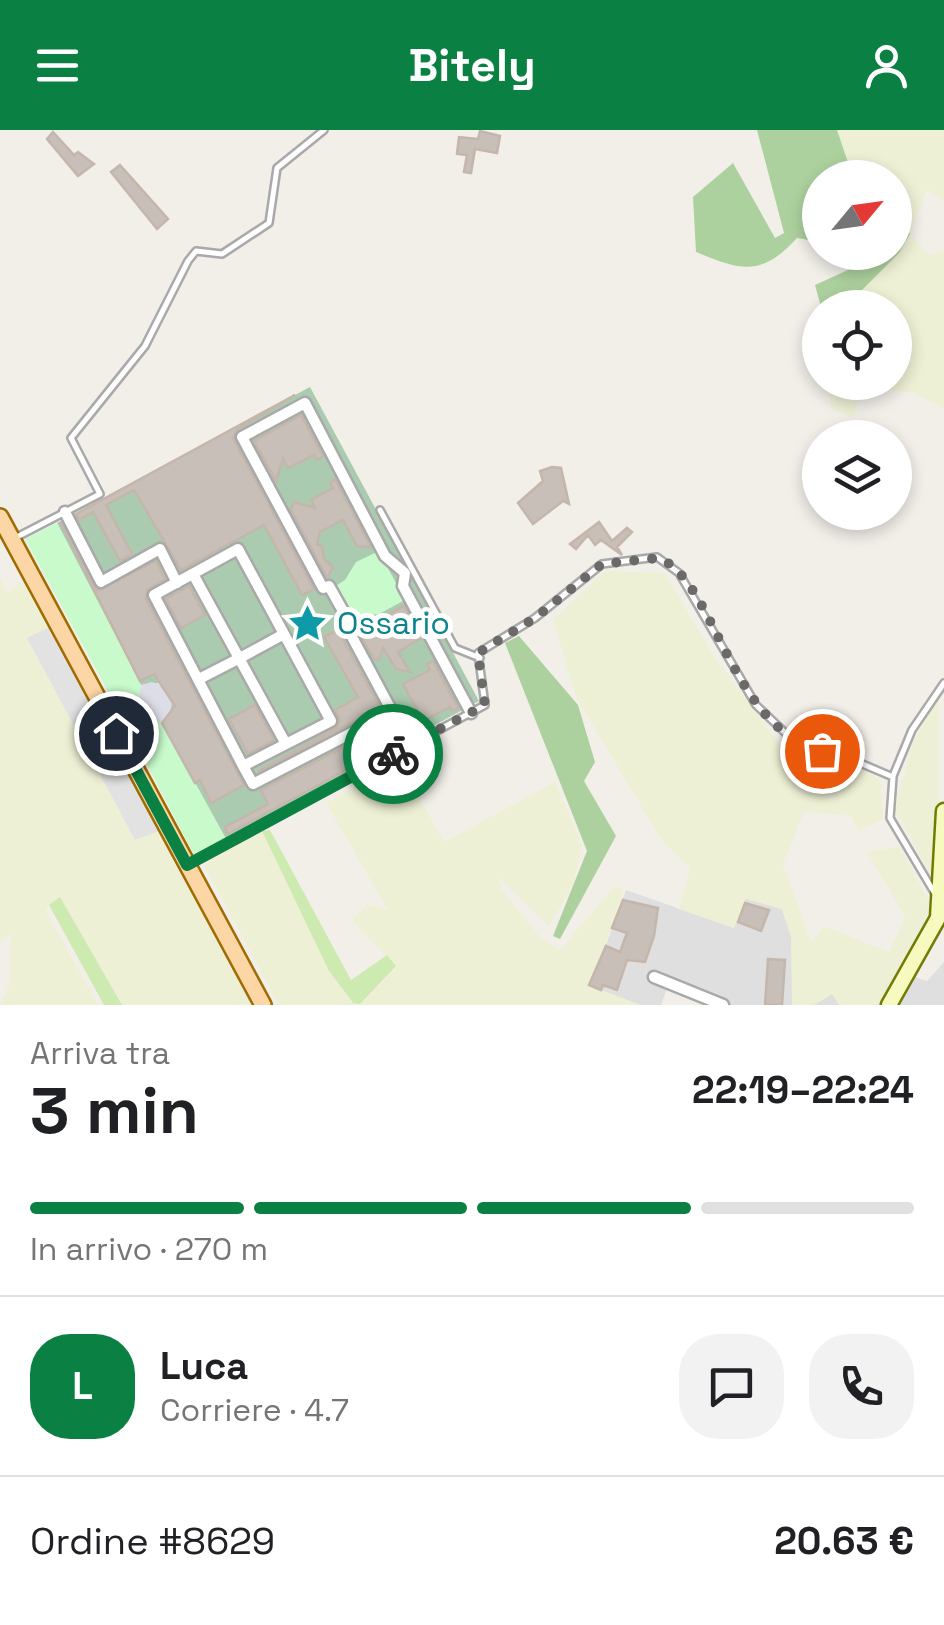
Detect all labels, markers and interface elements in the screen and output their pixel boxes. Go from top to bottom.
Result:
text: Bitely [408,37,536,94]
icon: menu [30,38,85,93]
icon: person [859,38,914,93]
north arrow [802,160,912,270]
map controls [802,160,912,530]
button: locate [802,290,912,400]
button: layers [802,420,912,530]
place icon: Ossario [286,602,328,644]
place label: Ossario [337,603,450,643]
pin [74,691,159,776]
courier [343,704,443,804]
icon: home [89,706,144,761]
pin [780,709,865,794]
icon: bag [795,724,850,779]
icon: bike [366,727,421,782]
text: Arriva tra [30,1033,170,1073]
text: 22:19–22:24 [692,1066,914,1114]
text: 3 min [30,1069,199,1152]
text: In arrivo · 270 m [30,1229,268,1269]
button: chat [679,1334,784,1439]
button: phone [809,1334,914,1439]
text: Luca [160,1342,248,1390]
text: L [72,1362,93,1410]
text: Corriere · 4.7 [160,1390,349,1430]
text: Ordine #8629 [30,1517,275,1565]
text: 20.63 € [774,1517,914,1565]

